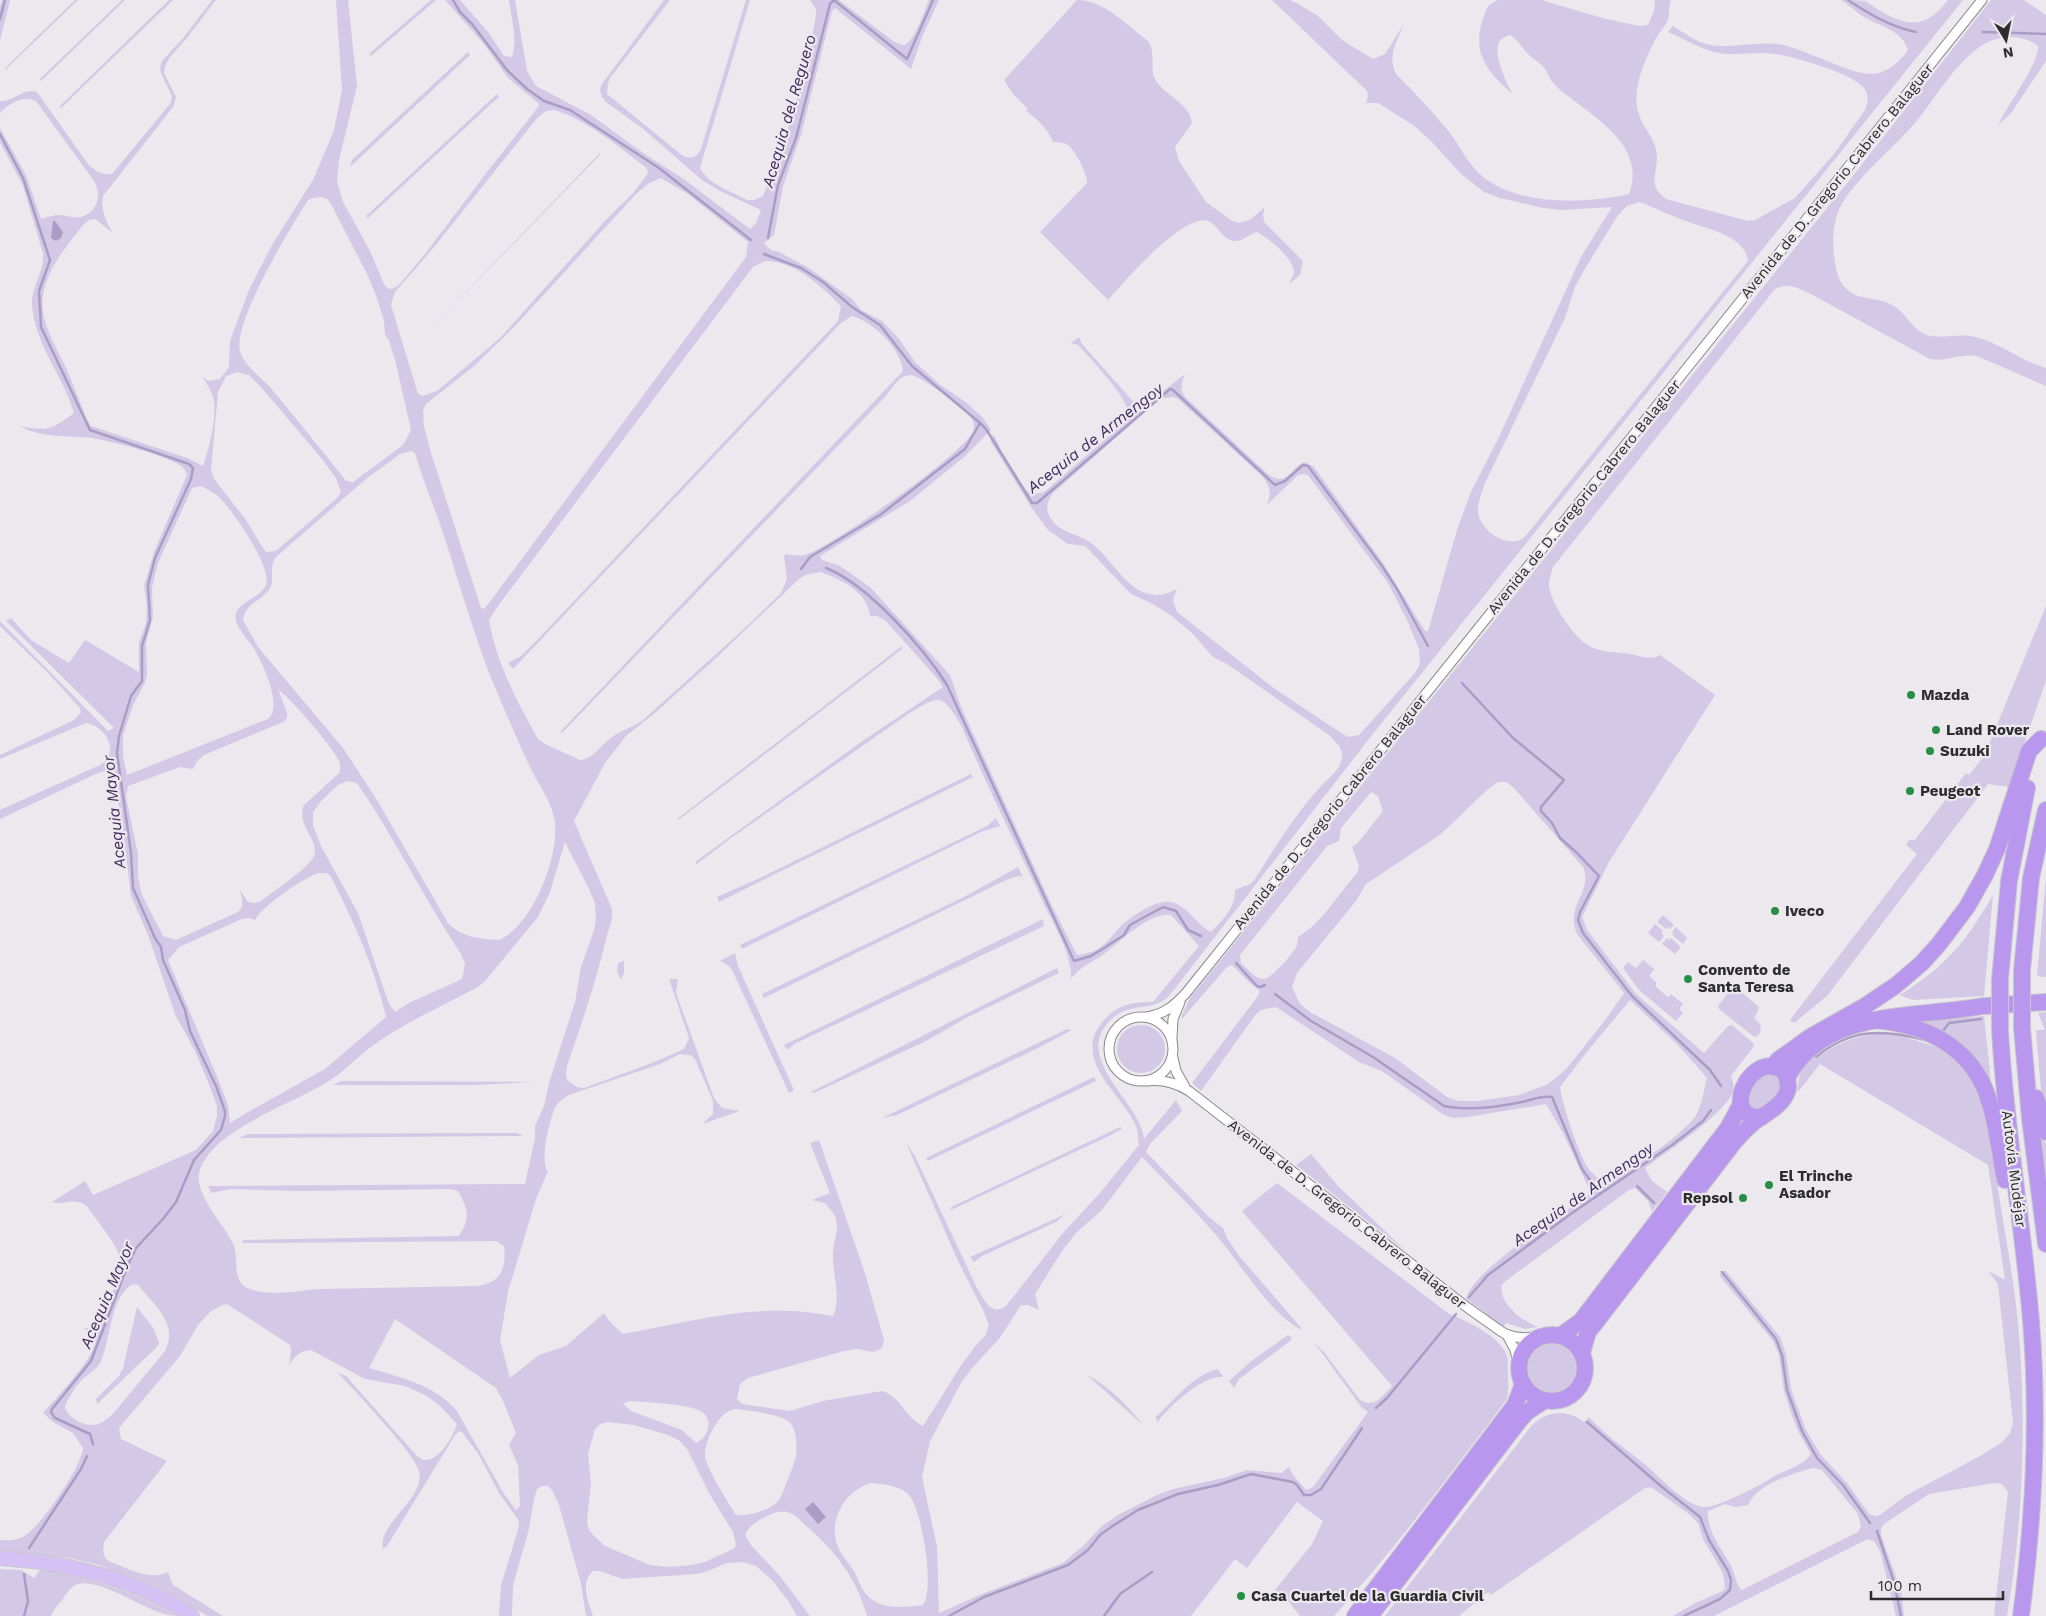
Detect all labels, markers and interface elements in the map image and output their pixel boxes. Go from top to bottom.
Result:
north arrow [1981,15,2031,65]
water label: Acequia del Reguero [758,32,820,191]
text: N [2002,44,2015,62]
street label: Avenida de D. Gregorio Cabrero Balaguer [1737,60,1937,302]
street label: Avenida de D. Gregorio Cabrero Balaguer [1484,376,1684,618]
water label: Acequia de Armengoy [1022,378,1168,498]
place label: Mazda [1921,686,1969,704]
marker: Mazda [1905,689,1917,701]
street label: Avenida de D. Gregorio Cabrero Balaguer [1230,691,1430,933]
place label: Land Rover [1946,721,2030,739]
marker: Land Rover [1930,724,1942,736]
place label: Suzuki [1940,742,1990,760]
marker: Suzuki [1924,745,1936,757]
water label: Acequia Mayor [99,754,129,871]
place label: Peugeot [1920,782,1981,800]
marker: Peugeot [1904,785,1916,797]
place label: Iveco [1785,902,1824,920]
marker: Iveco [1769,905,1781,917]
place label: Convento de Santa Teresa [1698,961,1794,996]
marker: Convento de Santa Teresa [1682,973,1694,985]
street label: Autovía Mudéjar [1998,1109,2030,1229]
street label: Avenida de D. Gregorio Cabrero Balaguer [1224,1115,1470,1313]
water label: Acequia de Armengoy [1508,1138,1658,1250]
place label: El Trinche Asador [1779,1167,1853,1202]
marker: El Trinche Asador [1763,1179,1775,1191]
place label: Repsol [1683,1189,1733,1207]
marker: Repsol [1737,1192,1749,1204]
water label: Acequia Mayor [76,1238,138,1352]
scale bar [1871,1568,2004,1600]
text: 100 m [1878,1577,1922,1595]
place label: Casa Cuartel de la Guardia Civil [1251,1587,1484,1605]
marker: Casa Cuartel de la Guardia Civil [1235,1590,1247,1602]

